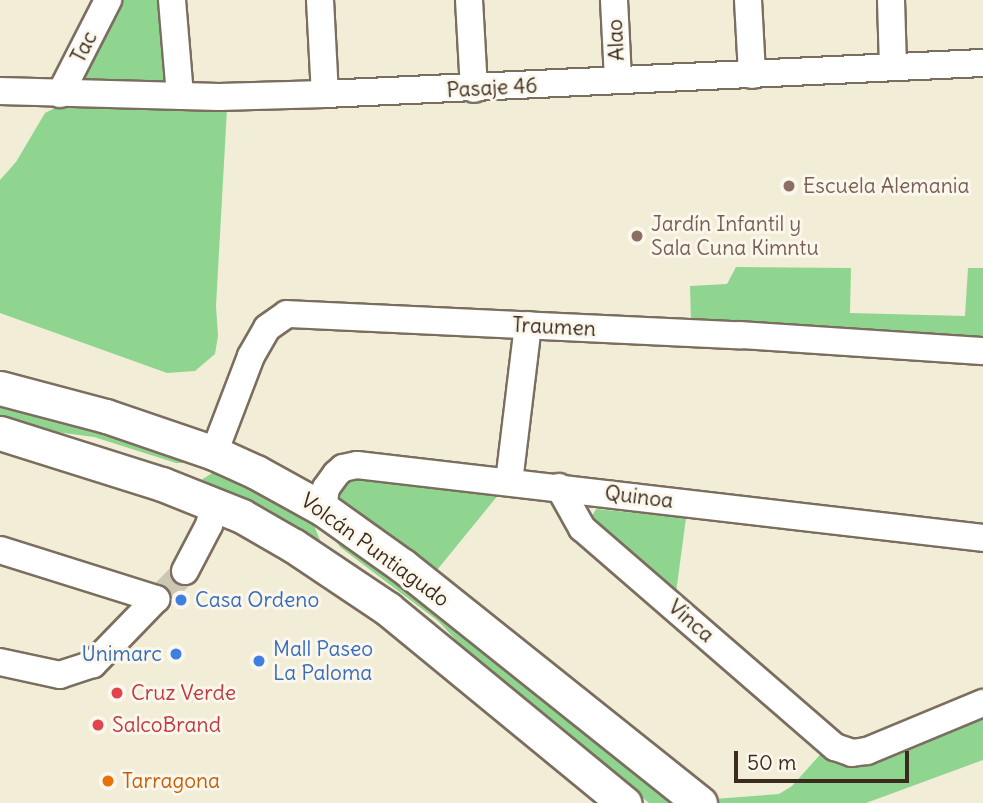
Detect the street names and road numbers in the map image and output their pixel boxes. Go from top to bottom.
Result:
street label: Alao [602,18,630,62]
street label: Tac [65,27,103,67]
street label: Pasaje 46 [446,73,538,103]
street label: Traumen [511,312,597,342]
street label: Quinoa [603,480,675,514]
street label: Volcán Puntiagudo [296,488,454,612]
street label: Vinca [663,594,719,648]

